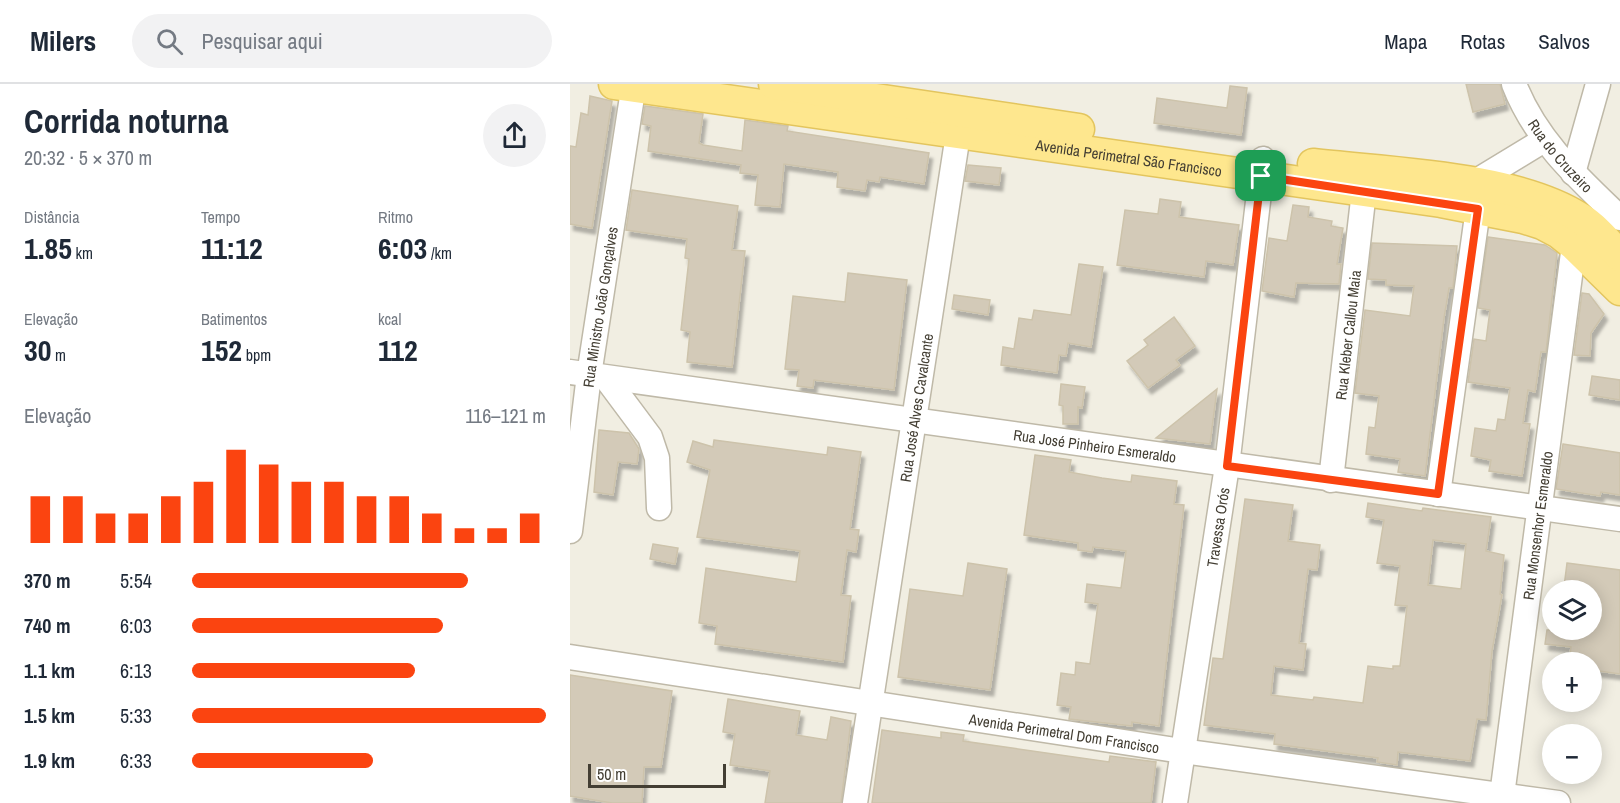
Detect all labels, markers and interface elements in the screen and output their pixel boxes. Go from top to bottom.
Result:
search box [132,14,552,68]
text: Milers [30,22,96,60]
icon: search [153,25,186,58]
text: Pesquisar aqui [201,26,323,56]
text: Mapa [1384,27,1427,56]
text: Rotas [1460,27,1505,56]
text: Salvos [1538,27,1590,56]
text: Corrida noturna [24,99,228,143]
button: share [483,104,546,167]
street label: Rua do Cruzeiro [1523,115,1598,197]
street label: Avenida Perimetral São Francisco [1033,134,1223,181]
text: 20:32 · 5 × 370 m [24,144,152,171]
pin [1235,150,1286,201]
icon: arrive [1244,159,1277,192]
text: Distância [24,206,79,228]
text: Tempo [201,206,240,228]
text: Ritmo [378,206,413,228]
street label: Rua Ministro João Gonçalves [577,225,622,388]
text: 1.85 [24,228,72,268]
text: 11:12 [201,228,263,268]
text: 6:03 [378,228,427,268]
text: km [72,242,93,264]
text: /km [427,242,452,264]
street label: Rua Kleber Callou Maia [1330,269,1365,401]
text: Elevação [24,308,78,330]
text: Batimentos [201,308,267,330]
text: kcal [378,308,401,330]
text: 30 [24,330,51,370]
text: 152 [201,330,242,370]
text: 112 [378,330,418,370]
street label: Rua José Alves Cavalcante [894,332,938,483]
text: m [51,344,66,366]
text: bpm [242,344,271,366]
text: Elevação [24,402,91,429]
text: 116–121 m [465,402,546,429]
street label: Rua José Pinheiro Esmeraldo [1012,424,1178,467]
street label: Rua Monsenhor Esmeraldo [1517,450,1557,601]
street label: Travessa Orós [1201,486,1234,569]
text: 370 m [24,567,71,594]
text: 5:54 [120,567,152,594]
map controls [1542,580,1602,784]
button: layers [1542,580,1602,640]
text: 740 m [24,612,71,639]
text: 6:03 [120,612,152,639]
button: + [1542,652,1602,712]
text: 1.1 km [24,657,75,684]
text: 6:13 [120,657,152,684]
text: 1.5 km [24,702,75,729]
text: 5:33 [120,702,152,729]
street label: Avenida Perimetral Dom Francisco [967,708,1161,758]
button: − [1542,724,1602,784]
text: 1.9 km [24,747,75,774]
text: 6:33 [120,747,152,774]
scale bar [588,761,726,788]
text: 50 m [597,763,626,785]

